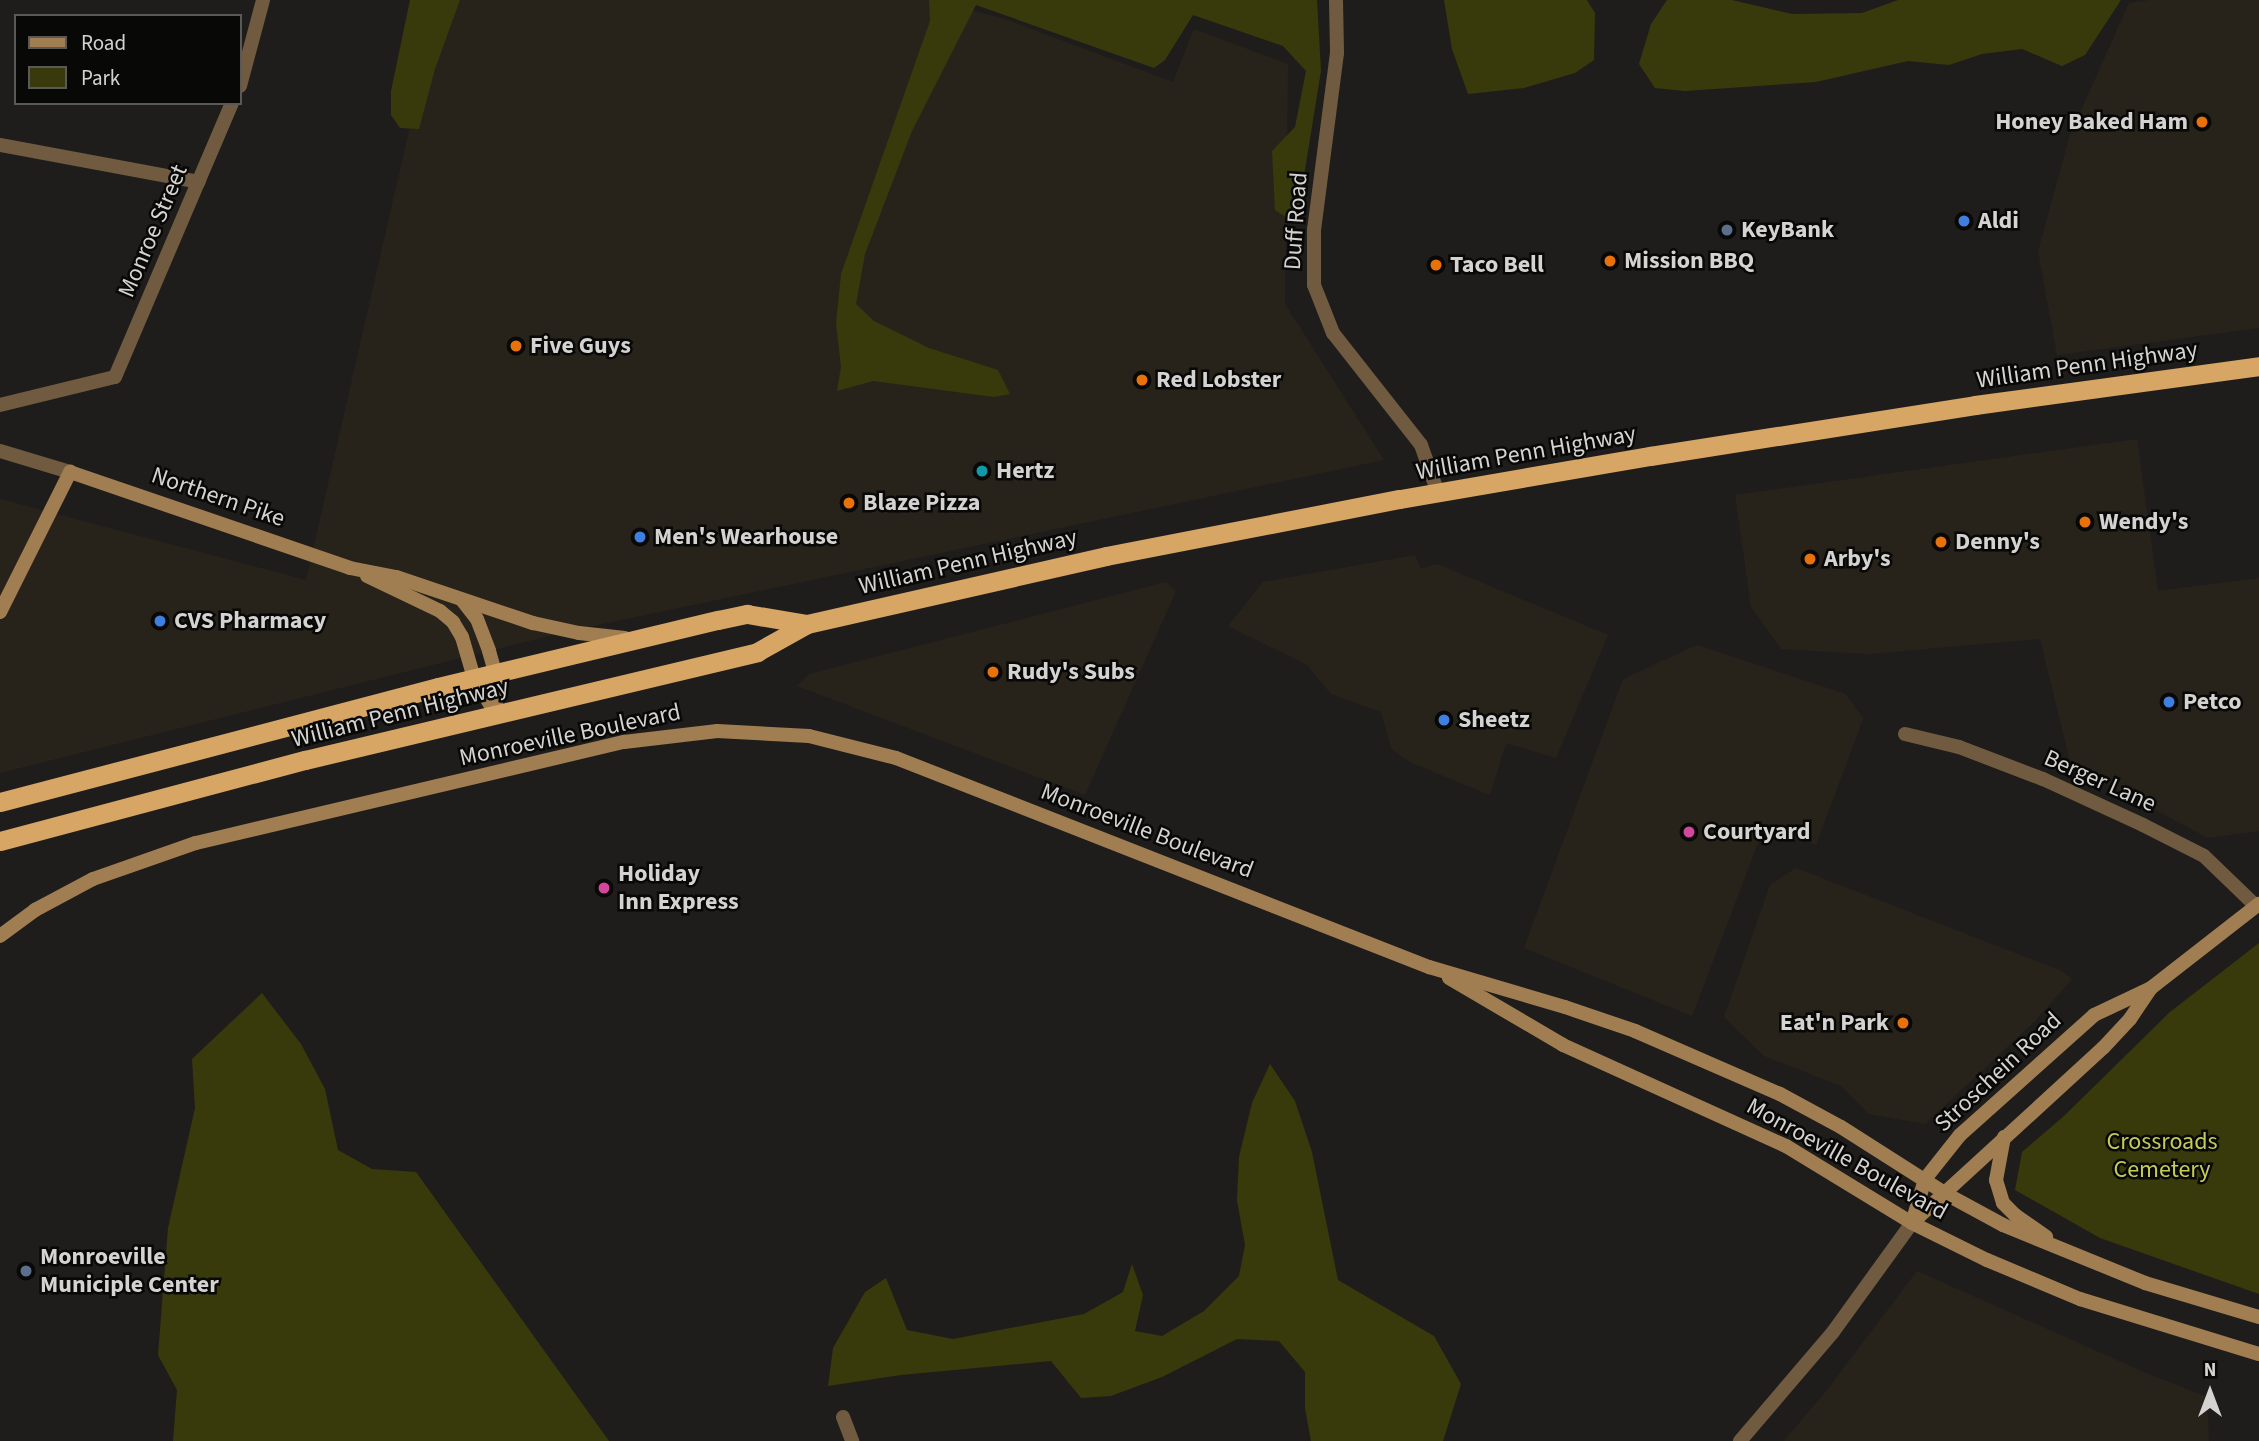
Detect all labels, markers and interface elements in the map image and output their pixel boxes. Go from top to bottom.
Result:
legend [14,14,242,105]
text: Road [81,28,126,58]
text: Park [81,63,120,93]
place label: Honey Baked Ham [1995,108,2188,136]
marker: Honey Baked Ham [2194,114,2210,130]
street label: Monroe Street [112,160,194,302]
street label: Duff Road [1278,171,1314,271]
place label: Aldi [1978,207,2019,235]
marker: Aldi [1956,213,1972,229]
place label: KeyBank [1741,216,1834,244]
marker: KeyBank [1719,222,1735,238]
place label: Mission BBQ [1624,247,1754,275]
place label: Taco Bell [1450,251,1544,279]
marker: Mission BBQ [1602,253,1618,269]
marker: Taco Bell [1428,257,1444,273]
place label: Five Guys [530,332,631,360]
street label: William Penn Highway [1975,335,2199,395]
marker: Five Guys [508,338,524,354]
place label: Red Lobster [1156,366,1281,394]
marker: Red Lobster [1134,372,1150,388]
street label: William Penn Highway [1414,419,1638,487]
place label: Hertz [996,457,1054,485]
street label: Northern Pike [148,461,288,533]
marker: Hertz [974,463,990,479]
place label: Blaze Pizza [863,489,980,517]
marker: Blaze Pizza [841,495,857,511]
place label: Wendy's [2099,508,2188,536]
marker: Wendy's [2077,514,2093,530]
place label: Men's Wearhouse [654,523,838,551]
street label: William Penn Highway [856,523,1080,601]
place label: Denny's [1955,528,2040,556]
marker: Men's Wearhouse [632,529,648,545]
marker: Denny's [1933,534,1949,550]
place label: Arby's [1824,545,1891,573]
marker: Arby's [1802,551,1818,567]
place label: CVS Pharmacy [174,607,326,635]
marker: CVS Pharmacy [152,613,168,629]
place label: Rudy's Subs [1007,658,1135,686]
marker: Rudy's Subs [985,664,1001,680]
street label: William Penn Highway [288,672,512,754]
place label: Petco [2183,688,2242,716]
marker: Petco [2161,694,2177,710]
street label: Monroeville Boulevard [457,697,683,773]
place label: Sheetz [1458,706,1530,734]
marker: Sheetz [1436,712,1452,728]
street label: Berger Lane [2039,744,2161,818]
street label: Monroeville Boulevard [1037,777,1257,885]
place label: Courtyard [1703,818,1810,846]
marker: Courtyard [1681,824,1697,840]
place label: Holiday Inn Express [618,860,739,916]
marker: Holiday Inn Express [596,880,612,896]
street label: Stroschein Road [1929,1006,2067,1138]
place label: Eat'n Park [1780,1009,1889,1037]
marker: Eat'n Park [1895,1015,1911,1031]
street label: Monroeville Boulevard [1741,1092,1953,1226]
park label: Crossroads Cemetery [2106,1128,2218,1184]
place label: Monroeville Municiple Center [40,1243,219,1299]
marker: Monroeville Municiple Center [18,1263,34,1279]
north arrow [2175,1357,2245,1427]
text: N [2204,1357,2216,1384]

